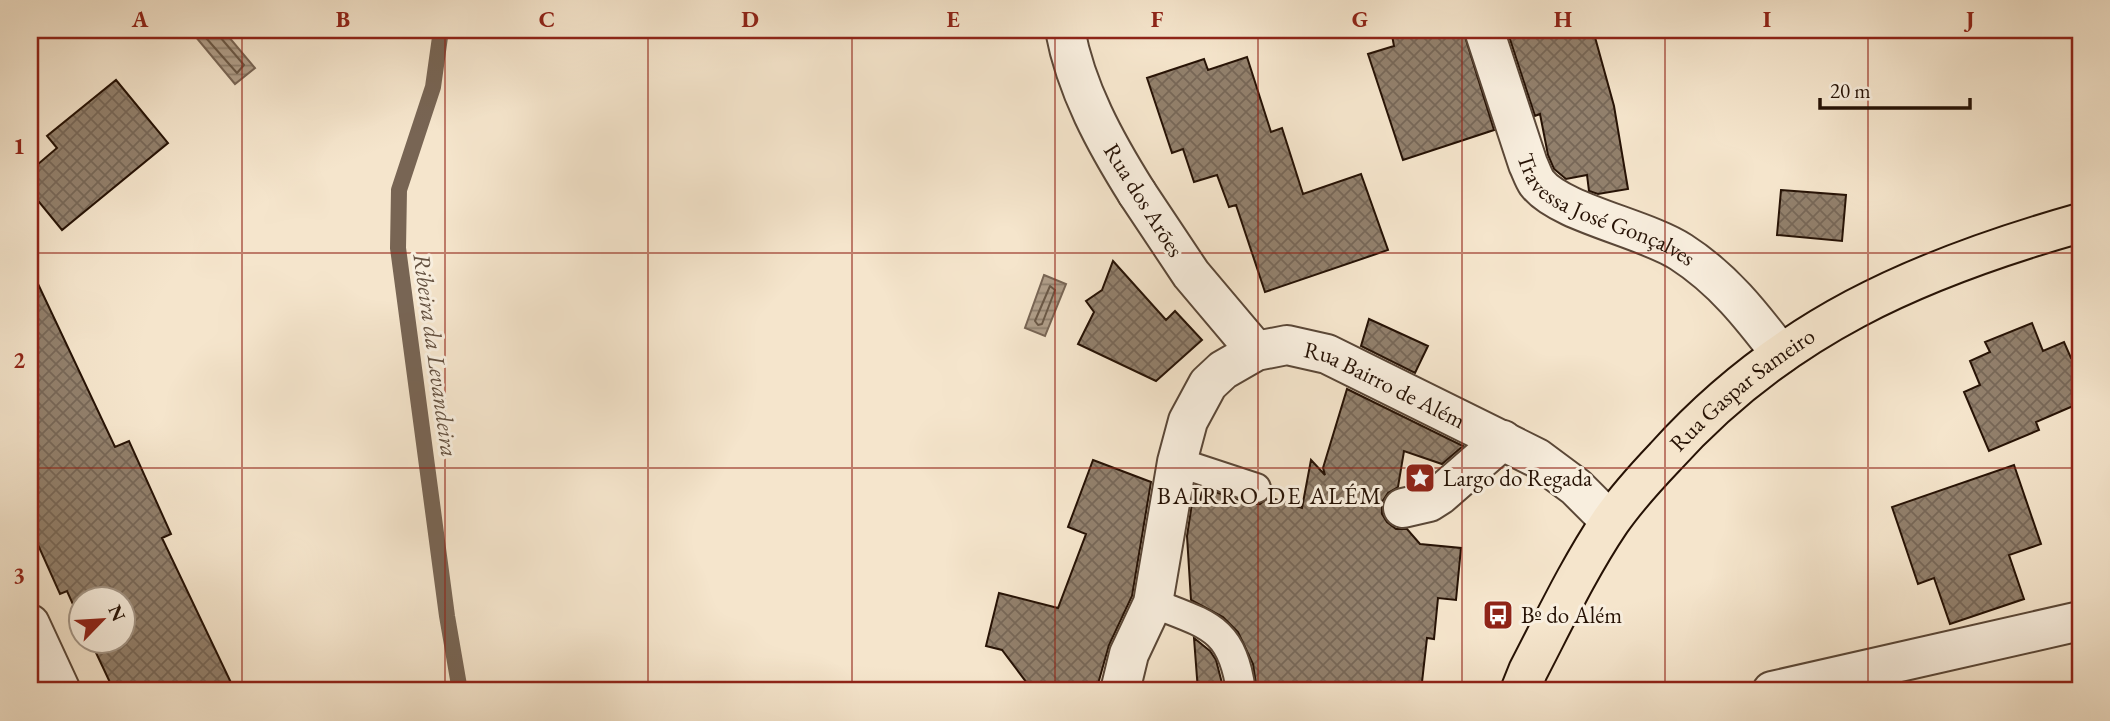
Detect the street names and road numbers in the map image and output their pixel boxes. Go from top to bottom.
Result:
street label: Rua dos Arões [1097,137,1191,263]
street label: Travessa José Gonçalves [1510,149,1702,272]
street label: Rua Gaspar Sameiro [1663,321,1820,458]
street label: Rua Bairro de Além [1301,334,1471,435]

